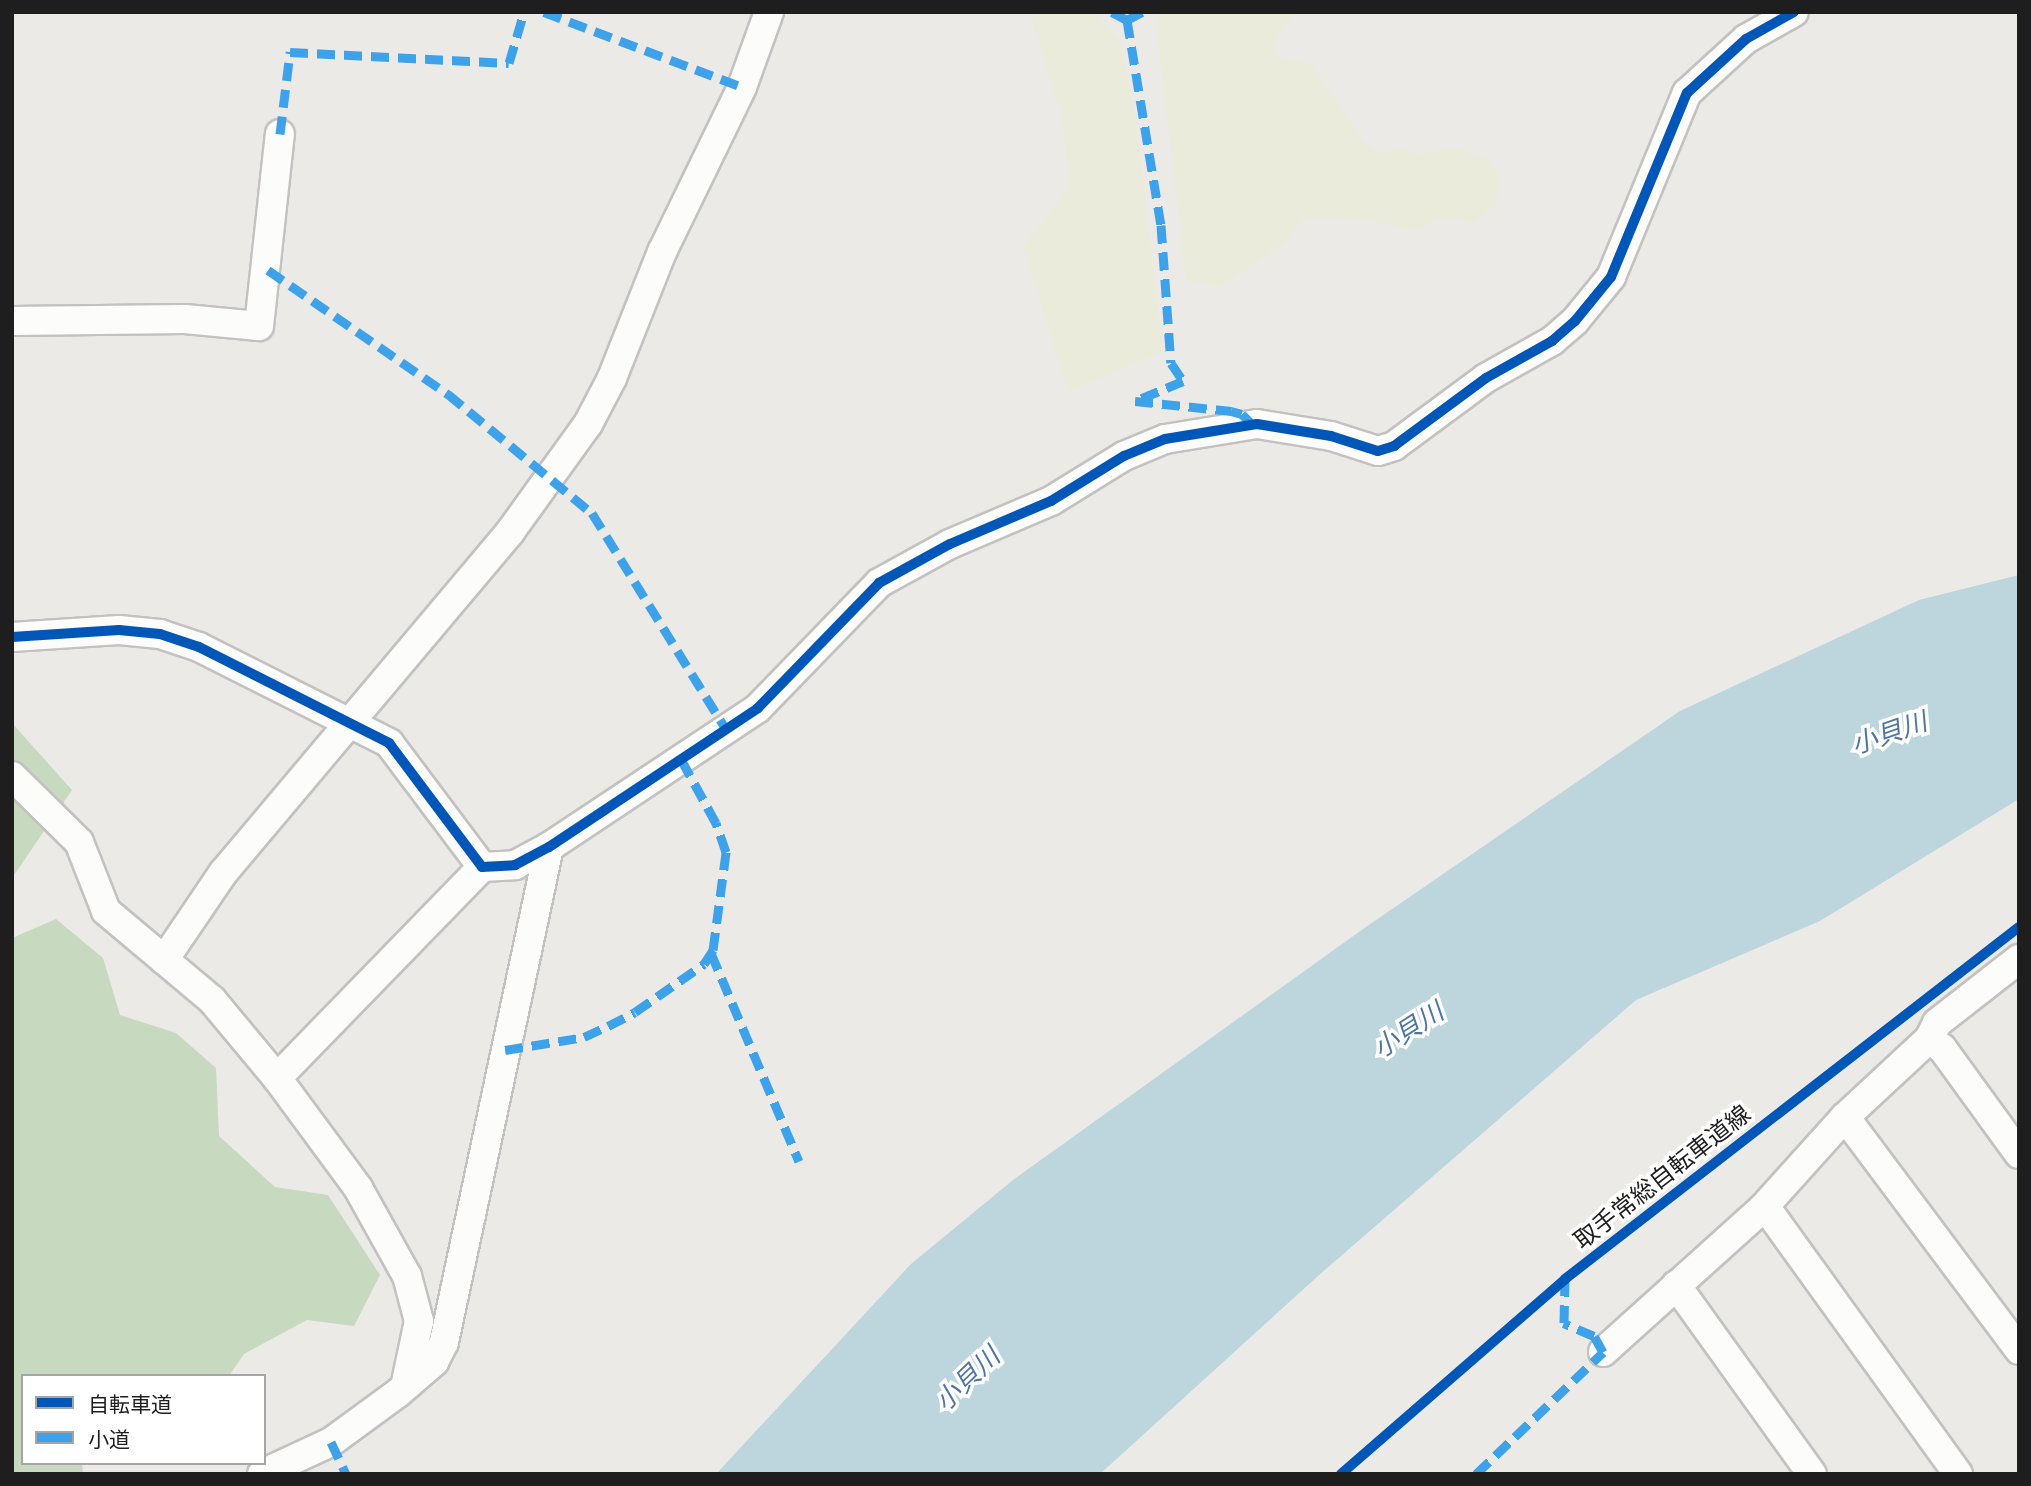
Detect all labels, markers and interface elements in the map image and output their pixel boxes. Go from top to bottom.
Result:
water label: 小貝川 [1847,706,1931,760]
water label: 小貝川 [1367,996,1449,1064]
street label: 取手常総自転車道線 [1568,1099,1756,1255]
water label: 小貝川 [928,1341,1006,1417]
legend [21,1374,266,1465]
text: 自転車道 [88,1391,172,1417]
text: 小道 [88,1426,130,1452]

